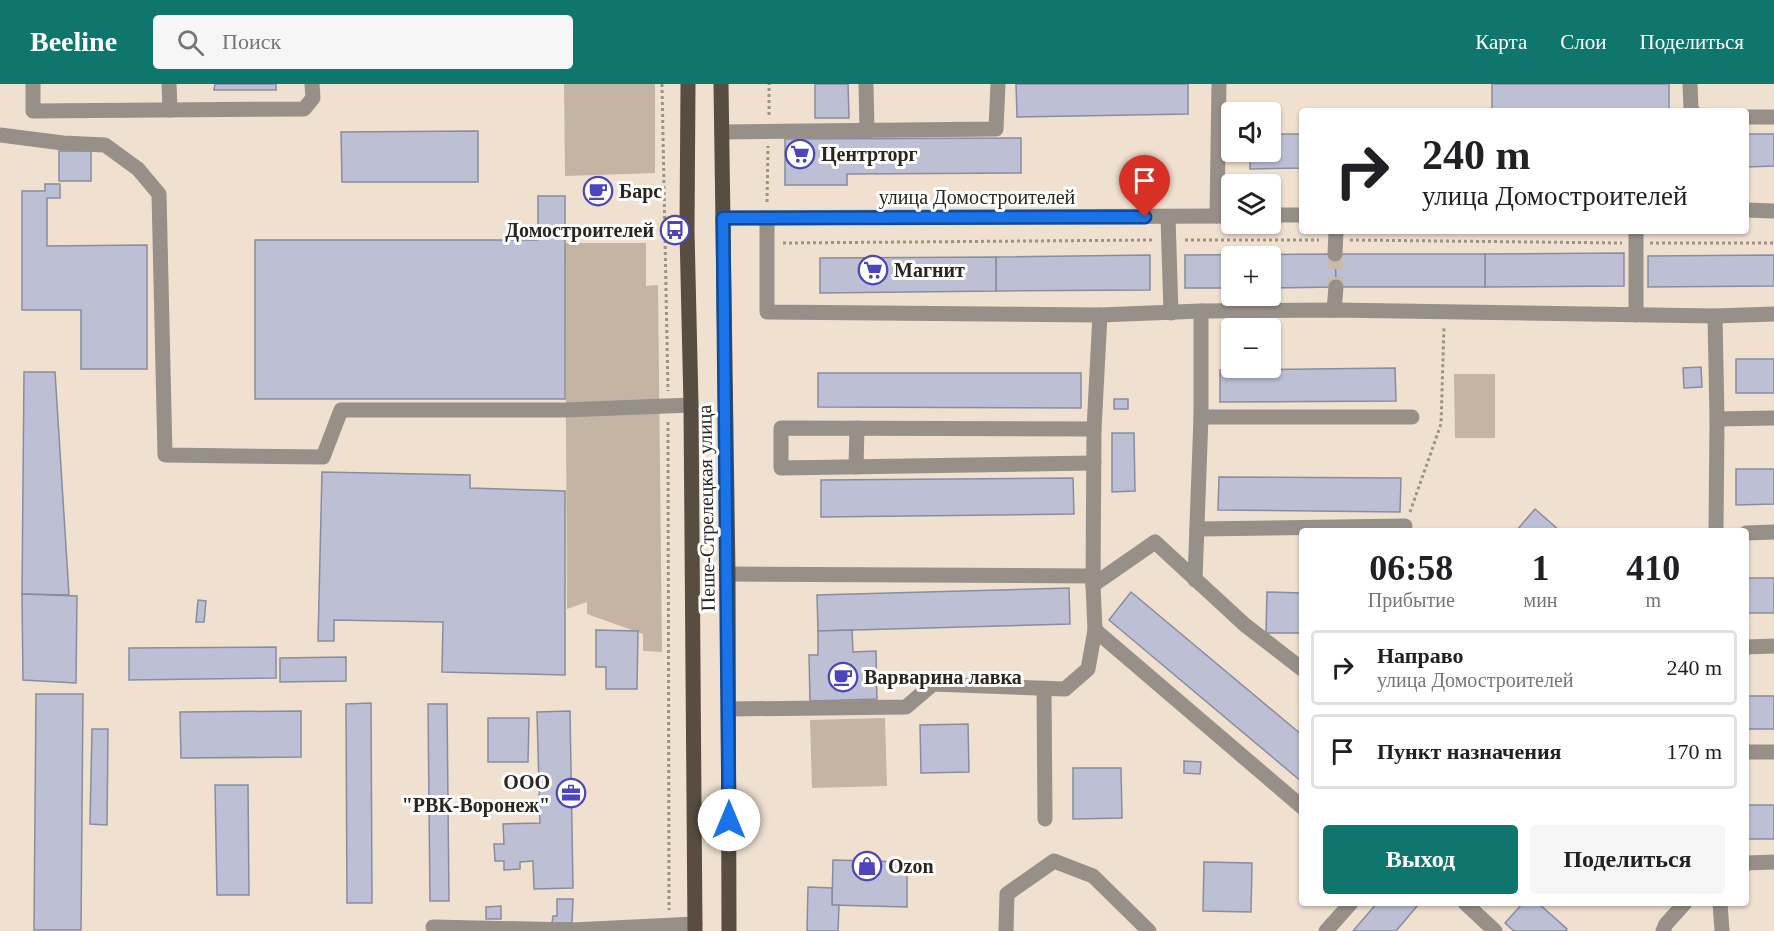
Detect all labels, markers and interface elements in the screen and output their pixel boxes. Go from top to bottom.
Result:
search box [153,15,573,69]
text: Beeline [30,26,117,57]
icon: search [174,26,207,59]
text: Поиск [222,29,281,54]
text: Карта [1475,30,1527,54]
text: Слои [1560,30,1606,54]
text: Поделиться [1639,30,1744,54]
map controls [1221,102,1281,378]
button: sound [1221,102,1281,162]
icon: right [1323,132,1401,210]
text: 240 m [1422,132,1531,178]
supermarket icon: Центрторг [784,138,816,170]
place label: Центрторг [821,143,918,166]
pin [1119,155,1170,217]
icon: arrive [1128,164,1161,197]
button: layers [1221,174,1281,234]
cafe icon: Барс [582,175,614,207]
place label: Барс [619,180,662,203]
text: улица Домостроителей [1422,181,1687,211]
street label: улица Домостроителей [879,186,1076,209]
bus stop icon: Домостроителей [659,214,691,246]
place label: Домостроителей [505,219,654,242]
button: + [1221,246,1281,306]
supermarket icon: Магнит [857,254,889,286]
place label: Магнит [894,259,965,281]
button: − [1221,318,1281,378]
street label: Пеше-Стрелецкая улица [693,404,720,611]
text: 06:58 [1369,548,1453,588]
text: 1 [1532,548,1550,588]
text: 410 [1626,548,1680,588]
text: Прибытие [1368,589,1455,611]
text: мин [1524,589,1558,611]
text: m [1645,589,1661,611]
text: Направо [1377,643,1463,668]
icon: right [1326,651,1359,684]
text: 240 m [1666,655,1722,680]
cafe icon: Варварина лавка [827,661,859,693]
place label: Варварина лавка [864,666,1022,689]
text: улица Домостроителей [1377,669,1574,691]
icon: arrive [1326,735,1359,768]
text: Пункт назначения [1377,739,1562,764]
text: 170 m [1666,739,1722,764]
place label: ООО "РВК-Воронеж" [402,771,550,817]
office icon: ООО "РВК-Воронеж" [555,777,587,809]
position arrow [697,788,761,852]
button: Выход [1323,825,1518,894]
button: Поделиться [1530,825,1725,894]
shop icon: Ozon [851,850,883,882]
place label: Ozon [888,855,934,877]

